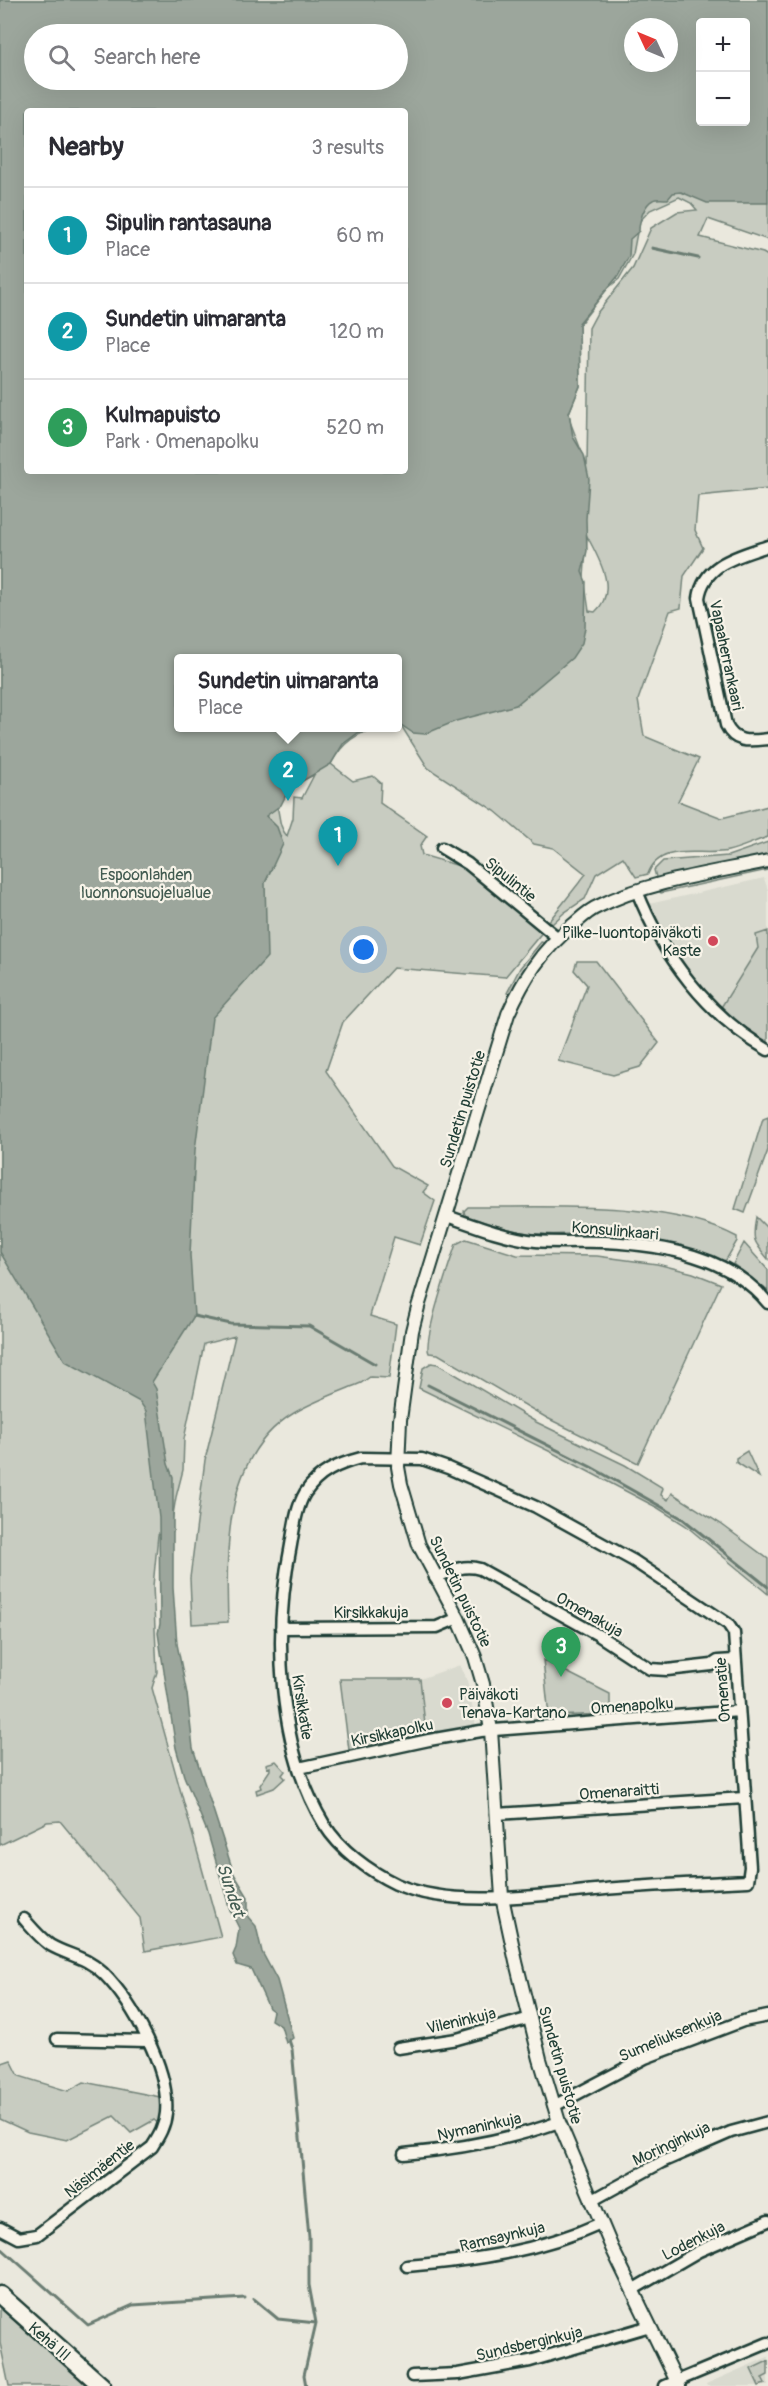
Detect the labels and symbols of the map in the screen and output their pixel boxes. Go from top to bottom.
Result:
north arrow [624,18,678,72]
street label: Vapaaherrankaari [705,598,748,712]
pin: 2 [268,752,308,801]
pin: 1 [318,816,358,866]
street label: Sipulintie [481,853,540,907]
park label: Espoonlahden luonnonsuojelualue [81,865,211,903]
place label: Pilke-luontopäiväkoti Kaste [562,923,701,961]
marker: Pilke-luontopäiväkoti Kaste [706,934,720,948]
your location [349,935,378,964]
street label: Sundetin puistotie [436,1048,490,1170]
street label: Konsulinkaari [571,1217,659,1245]
street label: Sundetin puistotie [424,1532,496,1651]
street label: Omenakuja [552,1588,627,1642]
street label: Kirsikkakuja [334,1603,408,1623]
pin: 3 [542,1628,580,1677]
street label: Omenatie [711,1657,735,1723]
street label: Kirsikkatie [287,1673,317,1741]
place label: Päiväkoti Tenava-Kartano [459,1685,567,1723]
street label: Omenapolku [590,1693,674,1719]
marker: Päiväkoti Tenava-Kartano [440,1696,454,1710]
street label: Kirsikkapolku [349,1714,435,1751]
street label: Omenaraitti [578,1779,660,1805]
water label: Sundet [211,1861,250,1921]
street label: Vileninkuja [425,2003,498,2039]
street label: Sundetin puistotie [534,2004,586,2127]
street label: Sumeliuksenkuja [616,2005,725,2067]
street label: Nymaninkuja [435,2108,523,2146]
street label: Moringinkuja [629,2117,713,2171]
street label: Näsimäentie [61,2135,139,2202]
street label: Ramsaynkuja [458,2217,547,2257]
street label: Lodenkuja [659,2217,728,2265]
street label: Kehä III [24,2318,75,2366]
street label: Sundsberginkuja [474,2322,584,2366]

